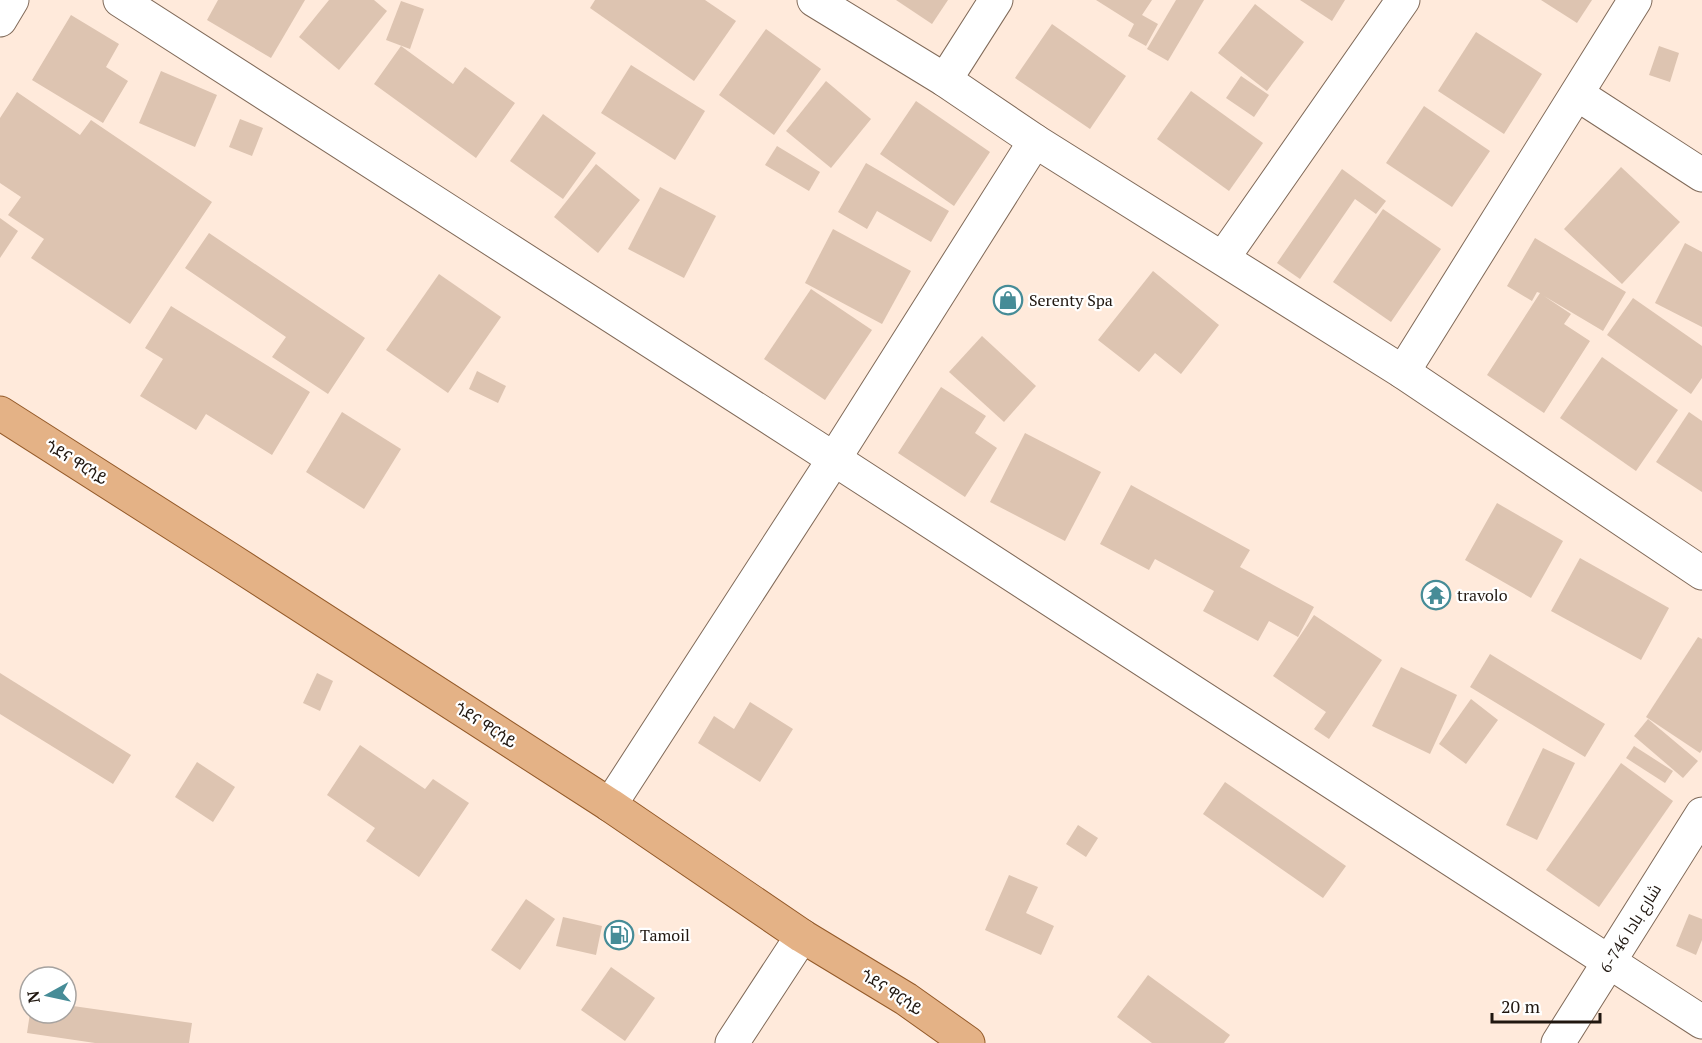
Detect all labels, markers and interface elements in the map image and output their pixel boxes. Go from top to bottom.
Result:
shop icon: Serenty Spa [992,284,1024,316]
place label: Serenty Spa [1029,289,1113,311]
street label: ጎደና ዋርሳይ [42,434,112,490]
temple icon: travolo [1420,579,1452,611]
place label: travolo [1457,584,1508,606]
street label: ጎደና ዋርሳይ [451,697,521,753]
street label: شارع بادا 746-6 [1594,879,1667,977]
fuel station icon: Tamoil [603,919,635,951]
place label: Tamoil [640,924,690,946]
street label: ጎደና ዋርሳይ [857,964,927,1020]
north arrow [18,965,78,1025]
scale bar [1492,986,1600,1024]
text: N [21,990,45,1005]
text: 20 m [1501,994,1541,1018]

